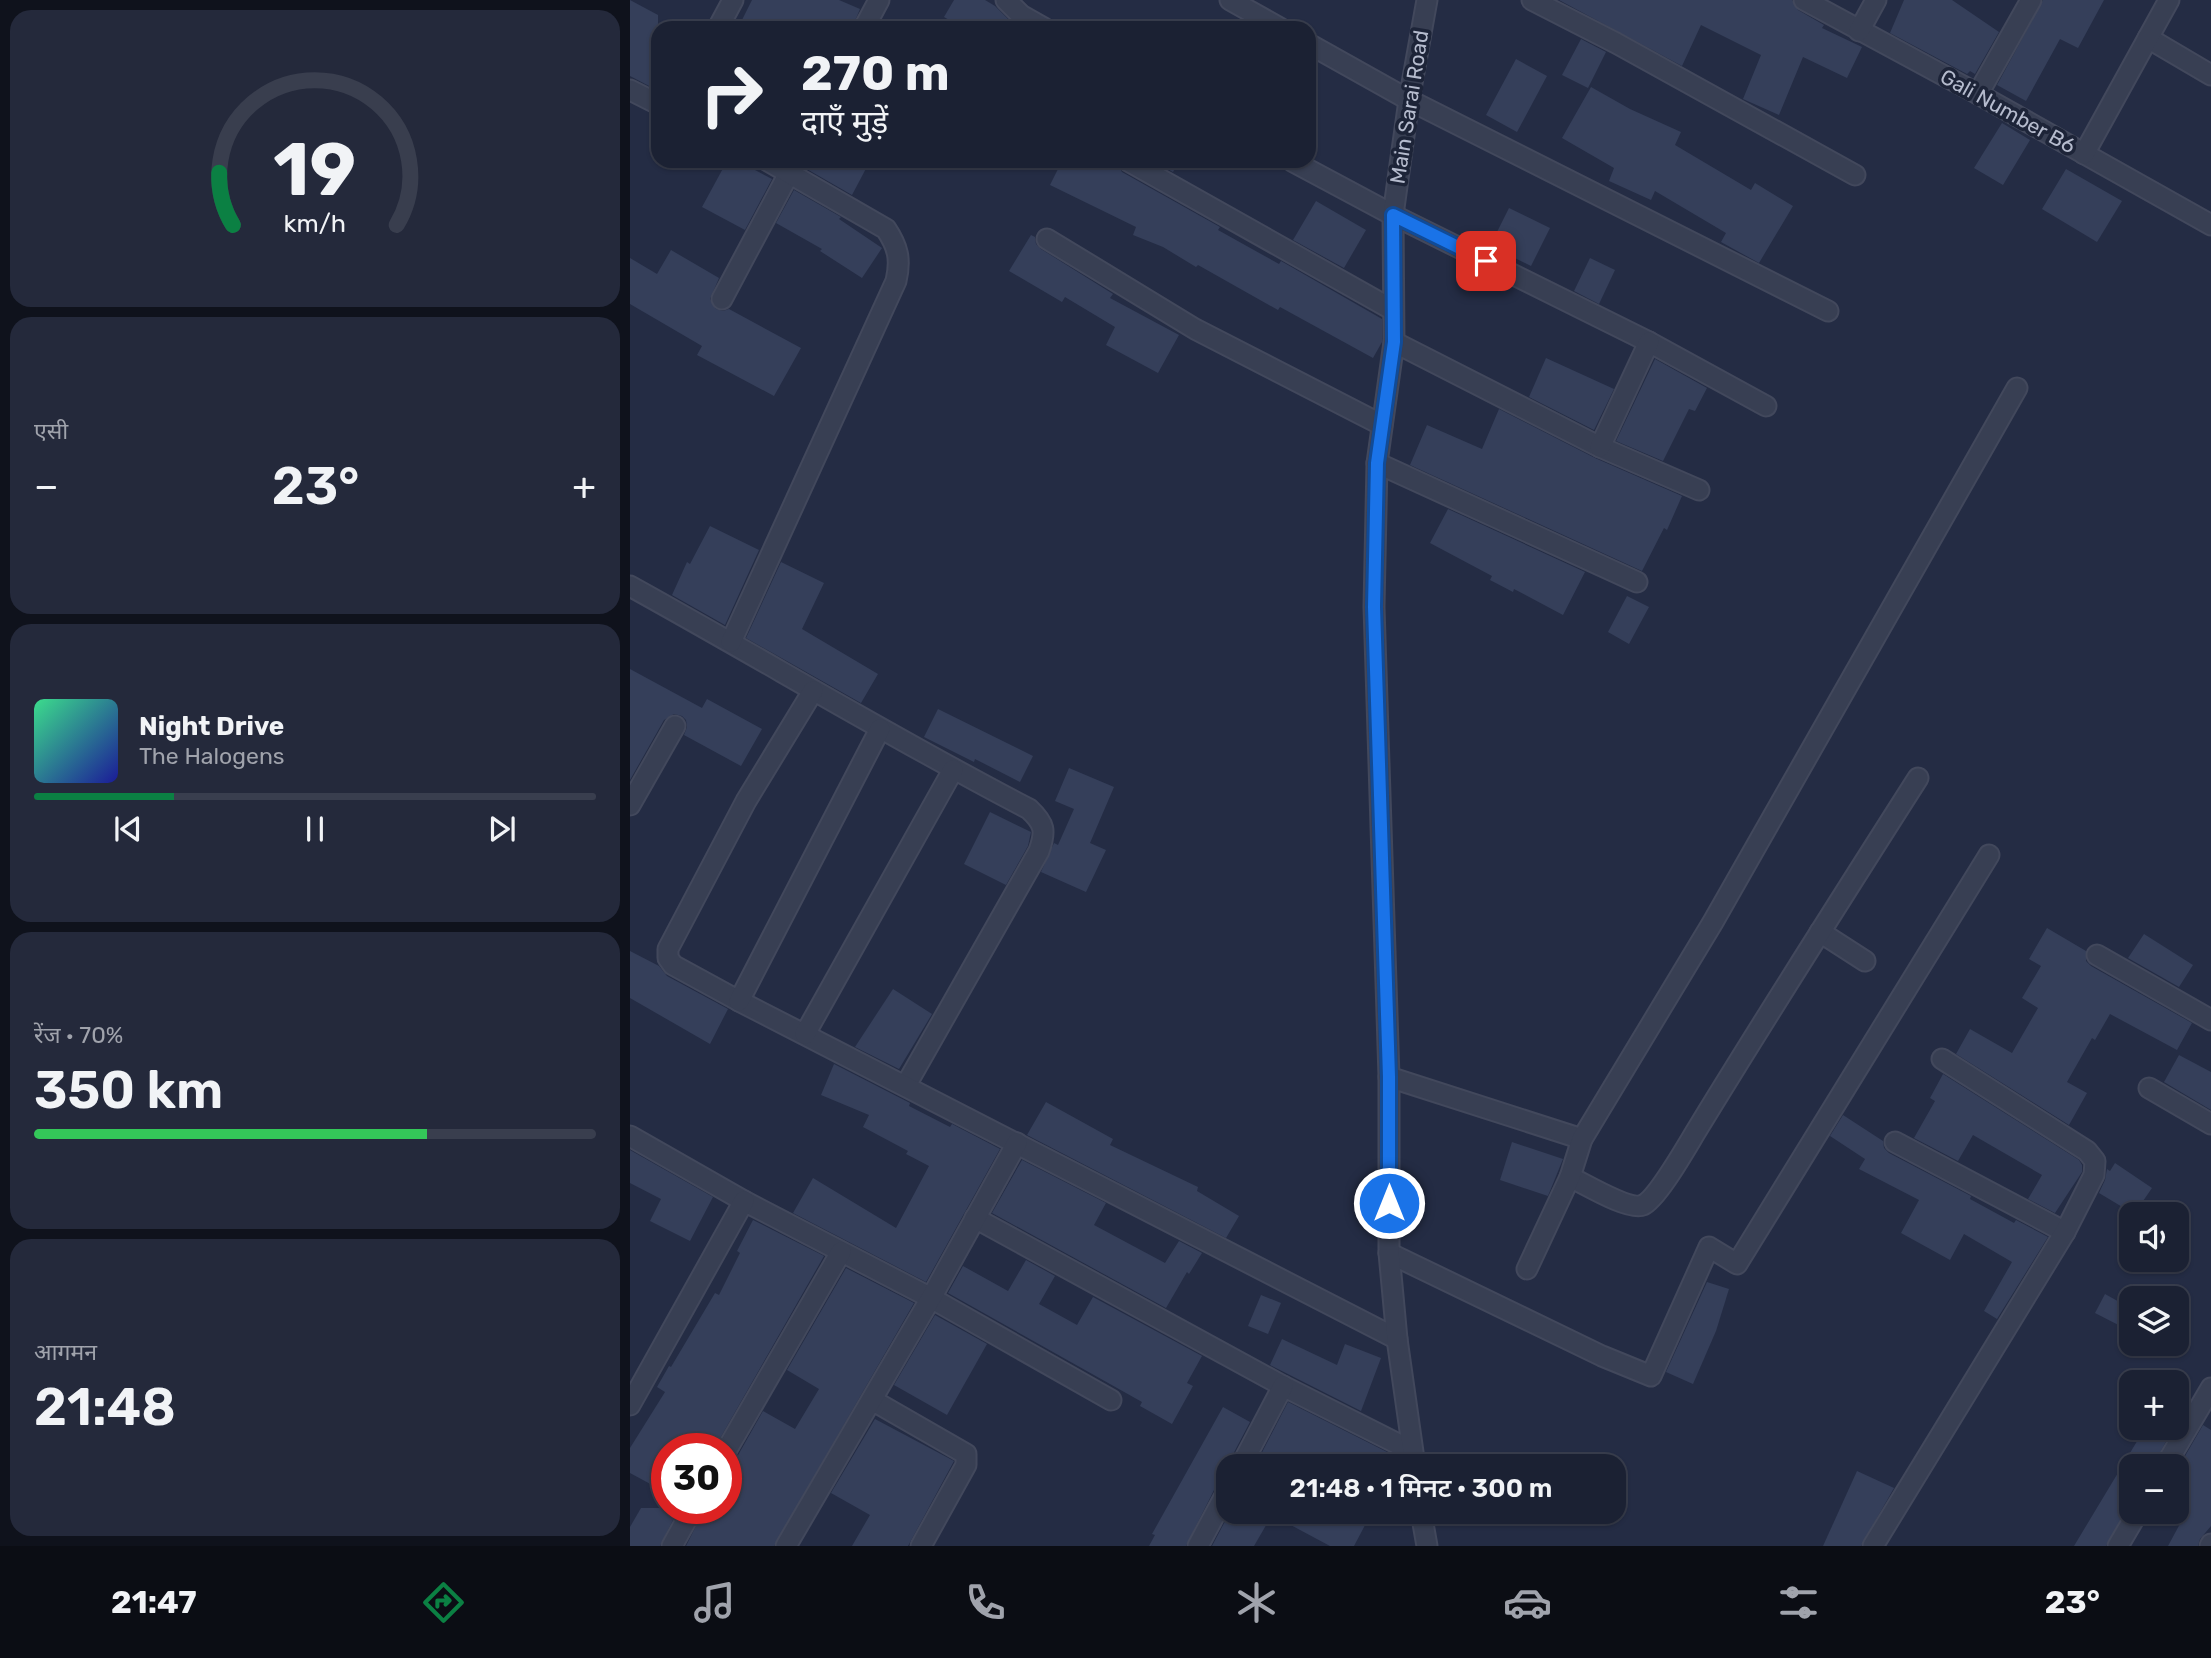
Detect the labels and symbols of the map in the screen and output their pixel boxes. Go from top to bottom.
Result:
street label: Main Sarai Road [1385,28,1433,186]
street label: Gali Number B6 [1936,64,2080,158]
pin [1456,231,1516,291]
position arrow [1352,1166,1426,1240]
speed limit sign: 30 [651,1433,742,1524]

